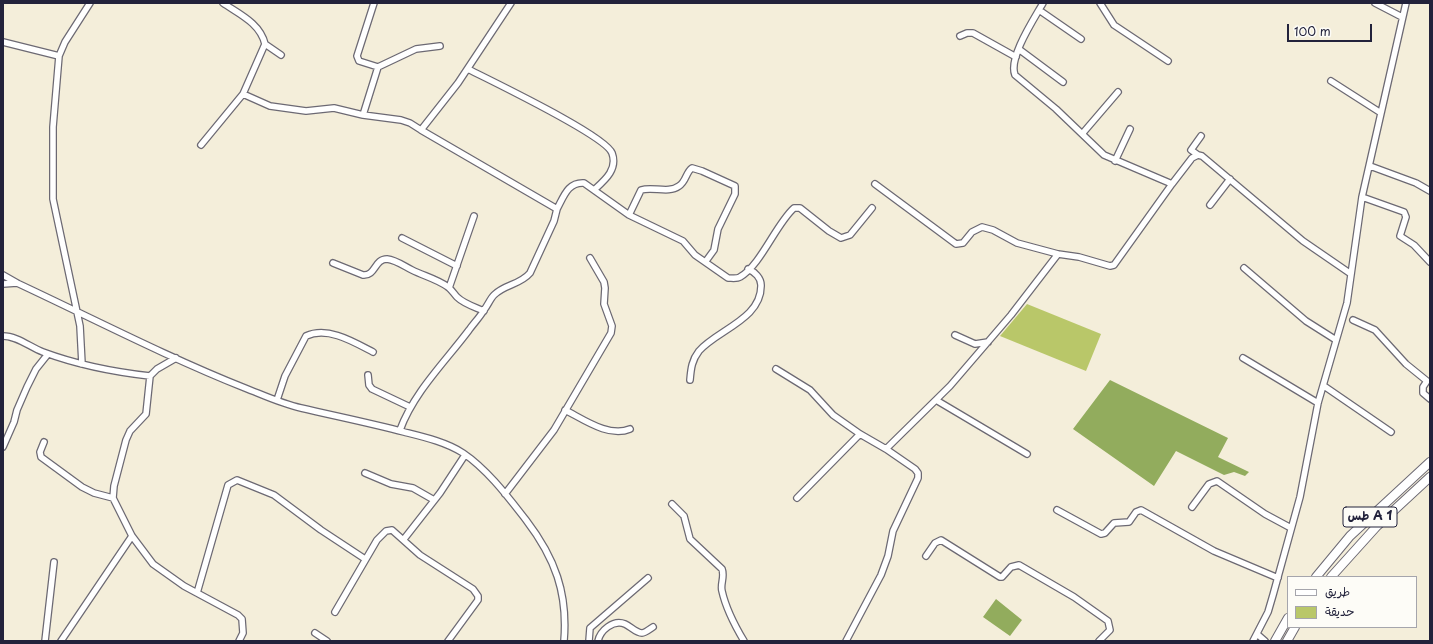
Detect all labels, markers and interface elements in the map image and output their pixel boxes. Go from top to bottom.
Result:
scale bar [1289,16,1374,42]
text: 100 m [1294,22,1331,40]
road number: طس A 1 [1343,507,1397,527]
legend [1287,576,1417,628]
text: طريق [1325,582,1350,600]
text: حديقة [1325,602,1354,620]

